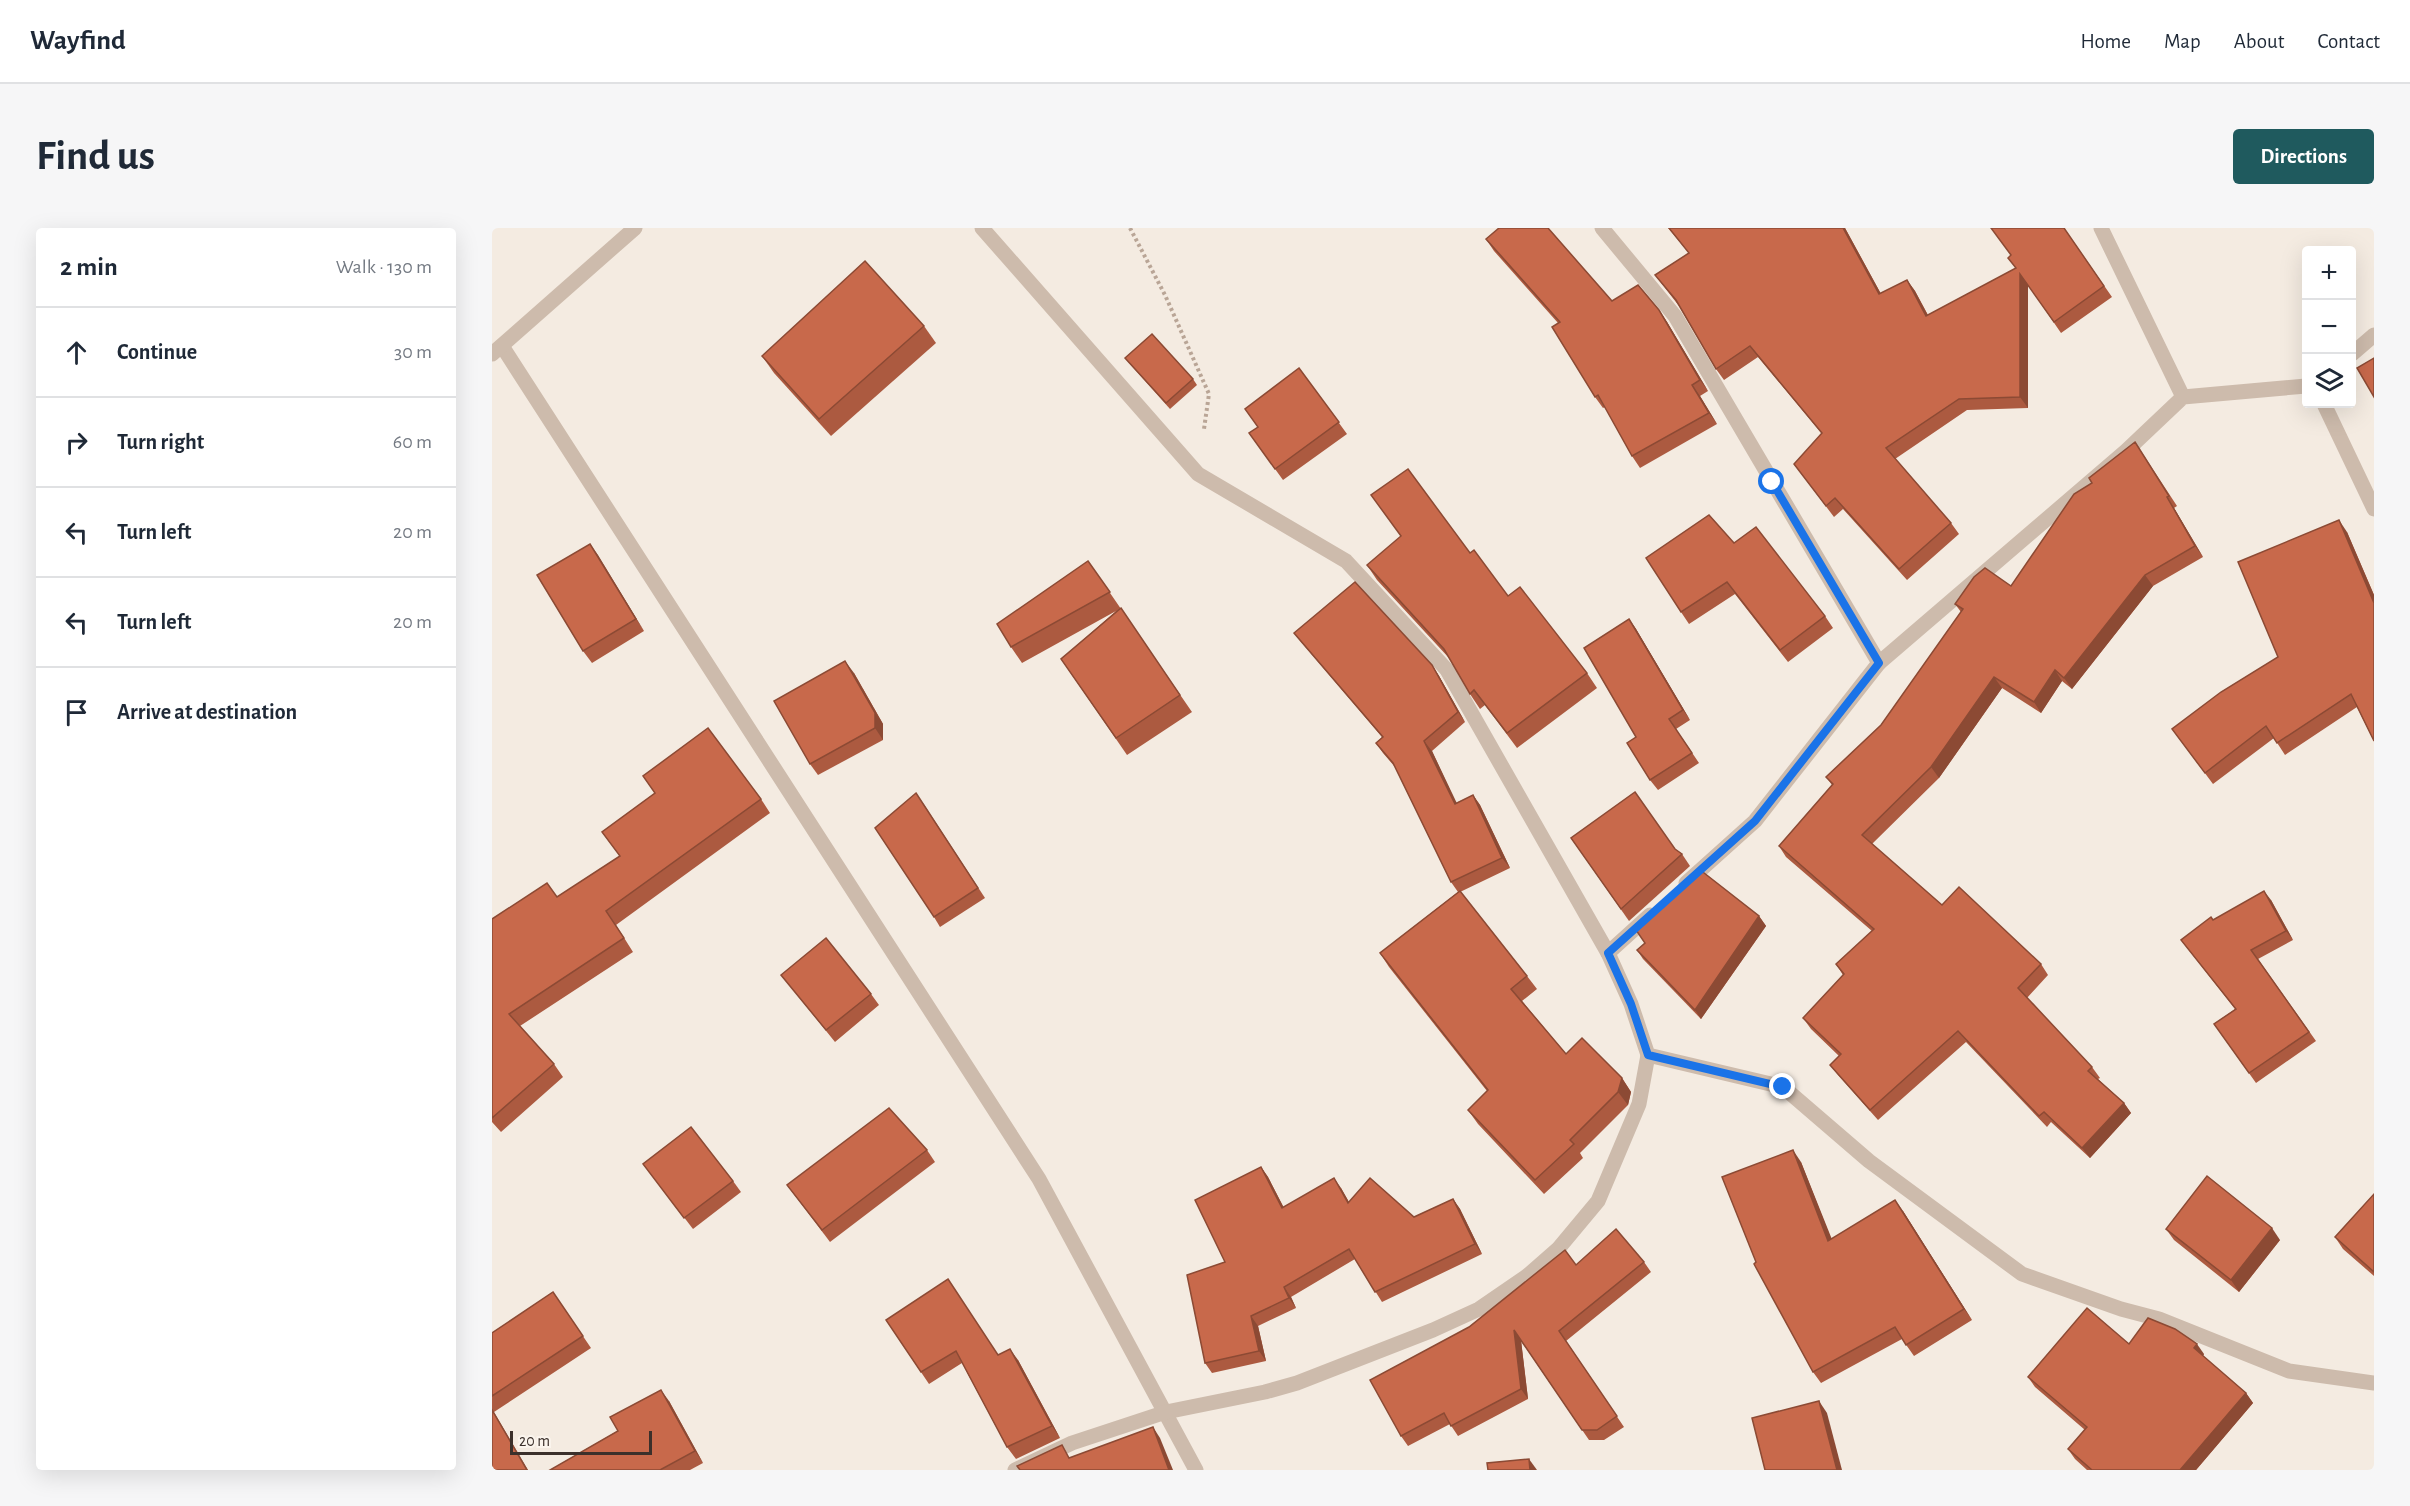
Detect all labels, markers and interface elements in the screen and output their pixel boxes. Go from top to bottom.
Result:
text: Wayfind [30,27,126,55]
text: Home [2080,31,2131,52]
text: Map [2164,31,2201,52]
text: About [2234,31,2284,52]
text: Contact [2317,31,2380,52]
button: Directions [2233,129,2374,184]
text: Find us [36,135,155,177]
map controls [2302,246,2356,408]
button: + [2302,246,2356,300]
text: 2 min [60,254,118,280]
text: Walk · 130 m [336,257,432,277]
button: − [2302,300,2356,354]
icon: ahead [60,336,93,369]
text: Continue [117,341,197,363]
text: 30 m [394,342,432,362]
button: layers [2302,354,2356,408]
icon: right [60,426,93,459]
text: Turn right [117,431,204,453]
text: 60 m [393,432,432,452]
route start [1758,468,1784,494]
icon: left [60,516,93,549]
text: Turn left [117,521,191,543]
text: 20 m [393,522,432,542]
icon: left [60,606,93,639]
text: Turn left [117,611,191,633]
text: 20 m [393,612,432,632]
icon: arrive [60,696,93,729]
text: Arrive at destination [117,701,297,723]
route end [1769,1073,1795,1099]
scale bar [510,1428,652,1456]
text: 20 m [519,1433,550,1449]

